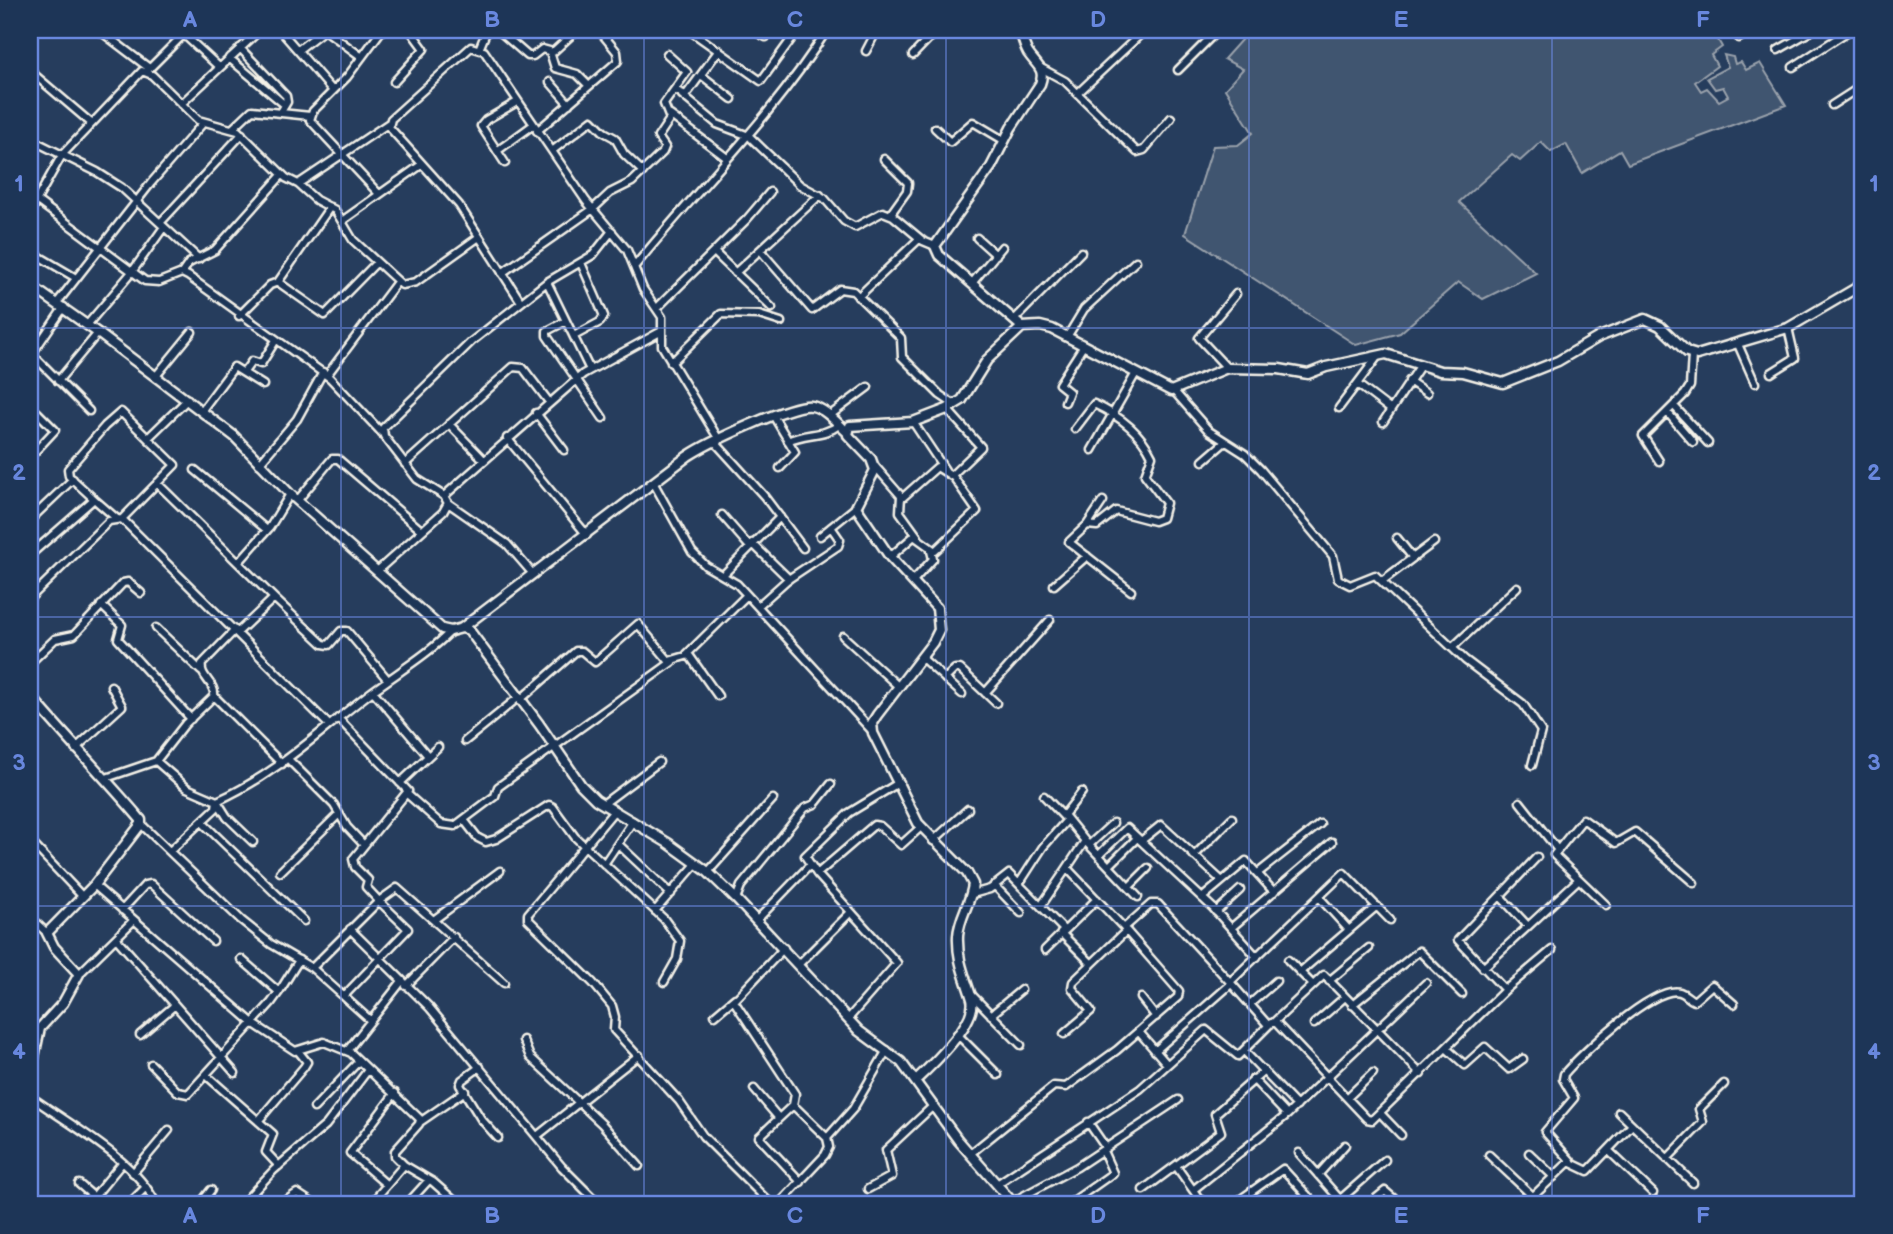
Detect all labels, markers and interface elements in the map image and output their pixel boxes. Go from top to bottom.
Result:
text: A [182,6,198,34]
text: B [484,6,500,34]
text: C [787,6,803,34]
text: D [1090,6,1106,34]
text: E [1394,6,1409,34]
text: F [1696,6,1710,34]
text: 1 [14,170,24,198]
text: 1 [1869,170,1879,198]
text: 2 [12,459,26,487]
text: 2 [1867,459,1881,487]
text: 3 [12,749,26,777]
text: 3 [1867,749,1881,777]
text: 4 [12,1038,26,1066]
text: 4 [1867,1038,1881,1066]
text: A [182,1202,198,1230]
text: B [484,1202,500,1230]
text: C [787,1202,803,1230]
text: D [1090,1202,1106,1230]
text: E [1394,1202,1409,1230]
text: F [1696,1202,1710,1230]

